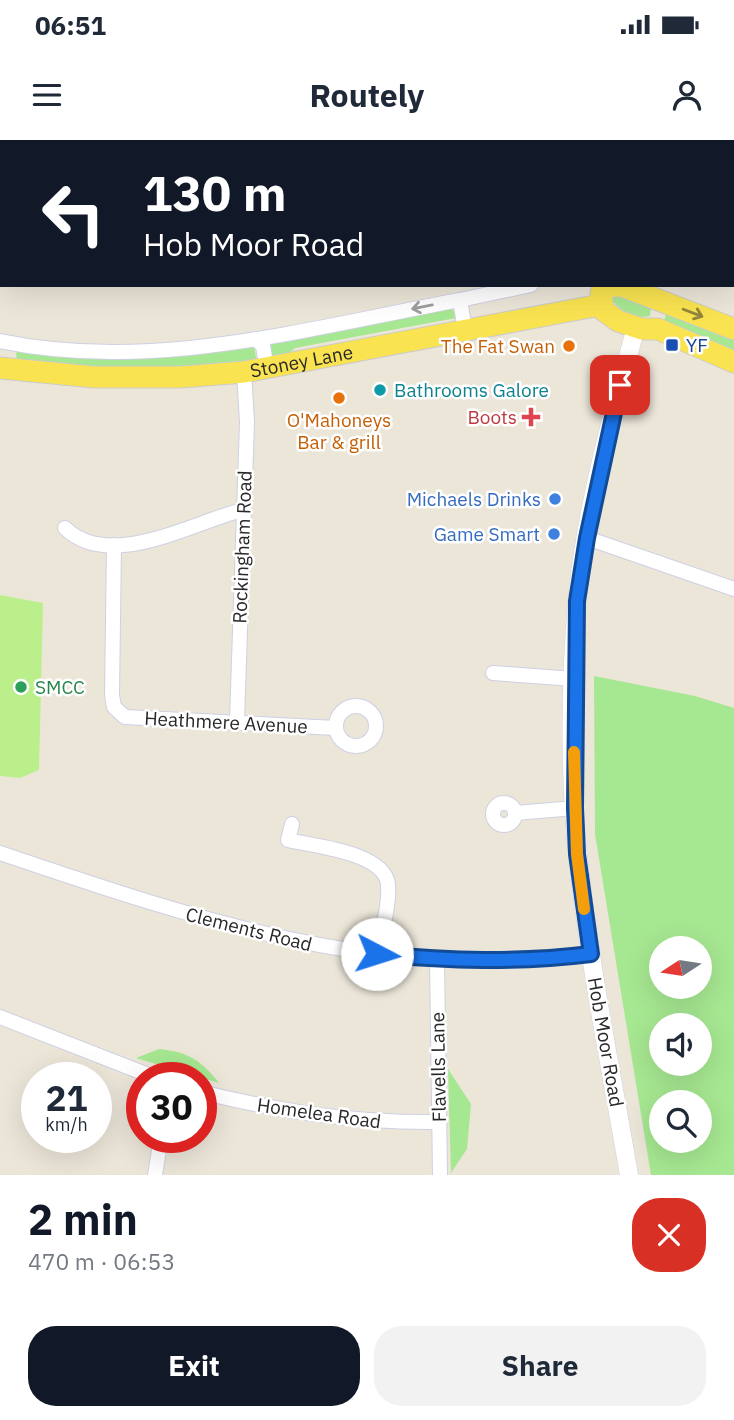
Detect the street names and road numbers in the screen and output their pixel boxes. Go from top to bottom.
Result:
street label: Stoney Lane [248,340,355,383]
street label: Rockingham Road [227,470,257,624]
street label: Heathmere Avenue [144,706,308,738]
street label: Clements Road [183,902,315,956]
street label: Hob Moor Road [583,975,629,1109]
street label: Flavells Lane [425,1012,451,1122]
street label: Homelea Road [255,1092,383,1134]

